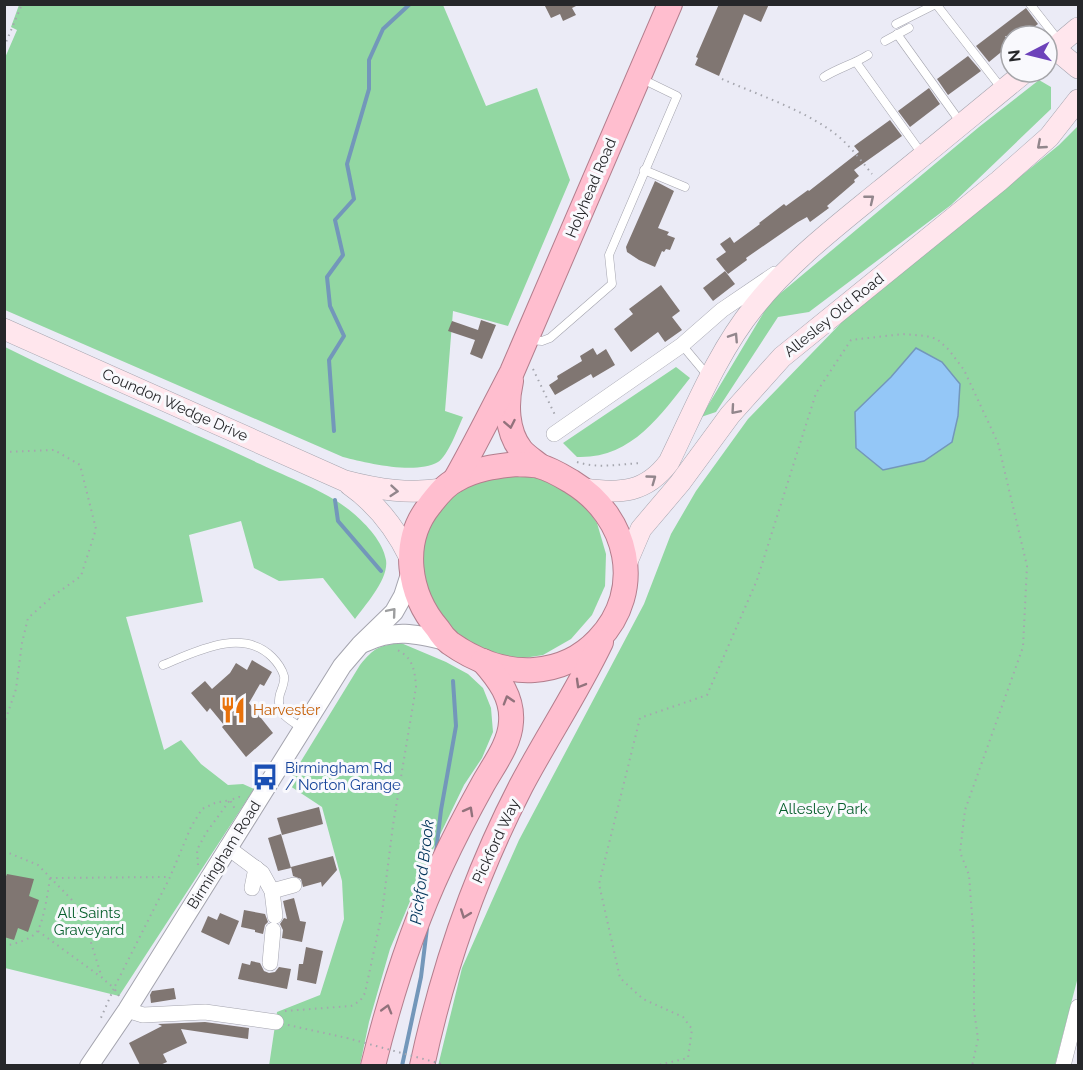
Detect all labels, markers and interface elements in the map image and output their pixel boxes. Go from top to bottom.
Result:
north arrow [999,24,1059,84]
text: N [1004,49,1025,63]
street label: Holyhead Road [562,135,620,241]
one-way arrow [1037,138,1048,149]
one-way arrow [863,195,874,206]
street label: Allesley Old Road [781,269,887,361]
one-way arrow [726,333,738,343]
street label: Coundon Wedge Drive [99,365,251,445]
one-way arrow [731,403,742,414]
one-way arrow [503,419,516,429]
one-way arrow [646,475,657,486]
one-way arrow [389,484,398,497]
one-way arrow [385,608,396,619]
one-way arrow [576,678,587,688]
restaurant icon: Harvester [218,695,248,725]
one-way arrow [503,695,515,706]
place label: Harvester [253,701,321,719]
place label: Birmingham Rd / Norton Grange [285,759,401,794]
bus stop icon: Birmingham Rd / Norton Grange [250,762,280,792]
street label: Pickford Way [469,796,523,886]
street label: Birmingham Road [183,798,265,912]
park label: Allesley Park [778,800,868,818]
one-way arrow [461,807,473,817]
water label: Pickford Brook [406,818,438,925]
park label: All Saints Graveyard [54,904,124,939]
one-way arrow [459,909,472,919]
one-way arrow [380,1004,393,1014]

